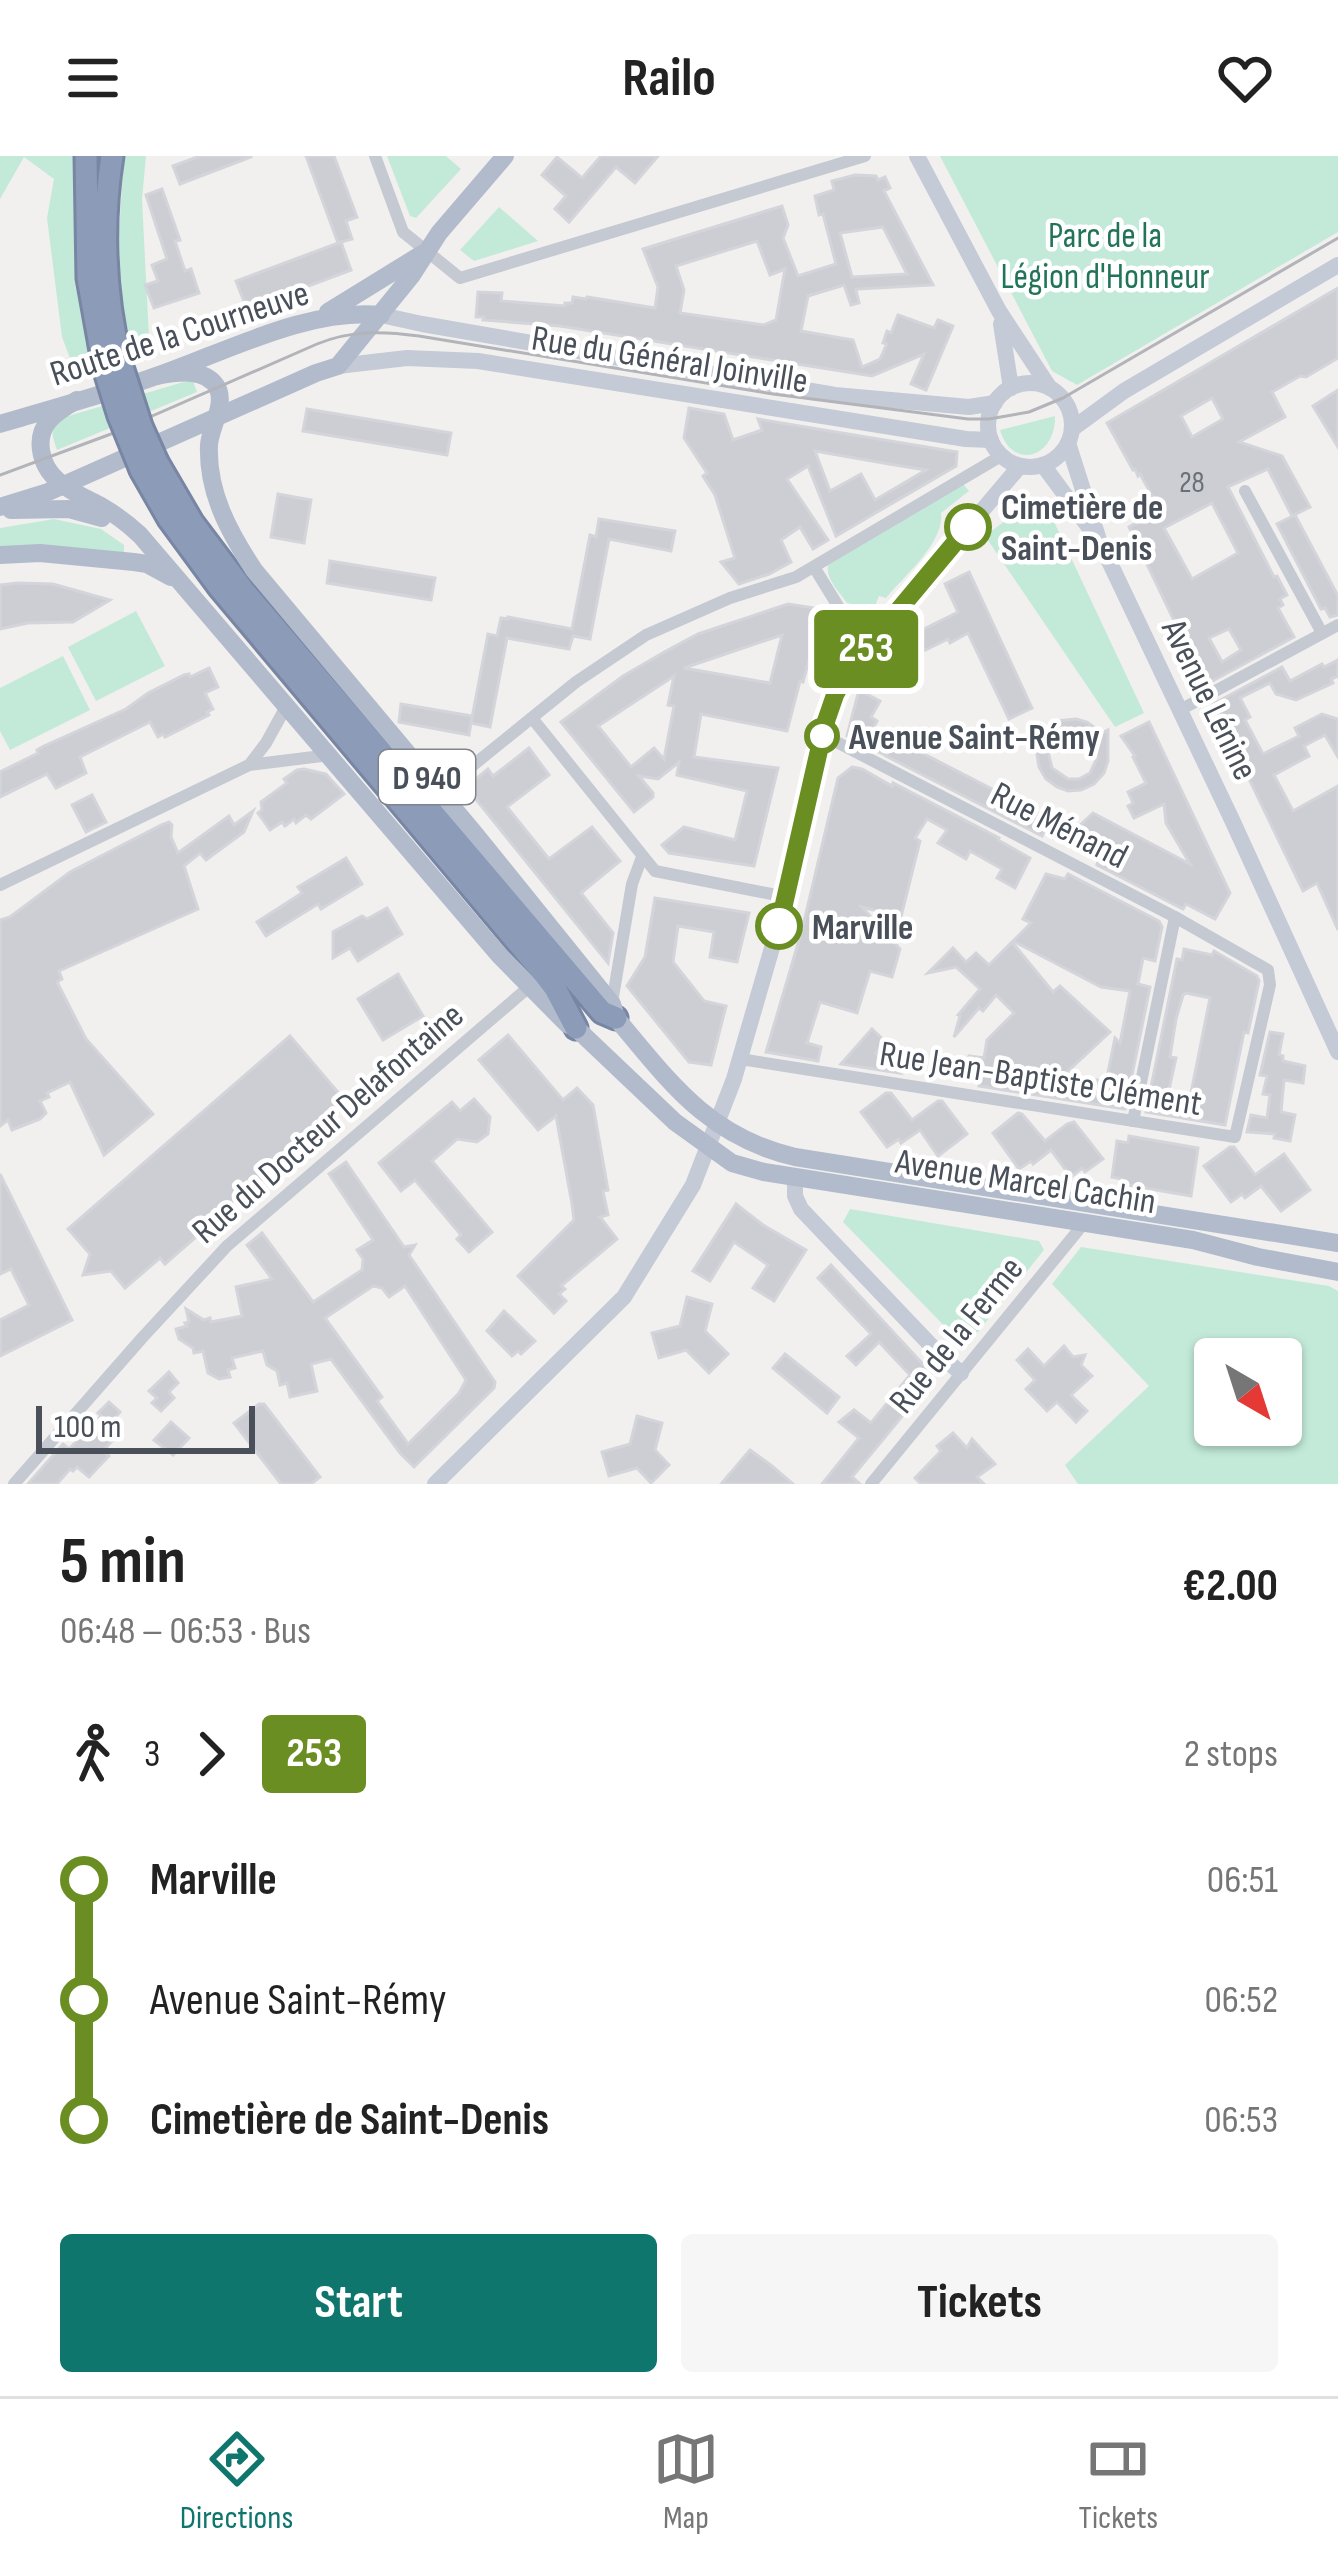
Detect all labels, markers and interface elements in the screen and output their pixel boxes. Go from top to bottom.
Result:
icon: menu [60,45,126,111]
icon: heart [1212,45,1278,111]
text: Railo [622,46,716,111]
park label: Parc de la Légion d'Honneur [1000,215,1210,299]
street label: Route de la Courneuve [45,272,314,396]
street label: Rue du Général Joinville [529,317,811,404]
house number: 28 [1179,465,1205,501]
place label: Cimetière de Saint-Denis [1001,487,1163,571]
marker: Cimetière de Saint-Denis [946,505,990,549]
line badge: 253 [797,610,935,688]
street label: Avenue Lénine [1151,612,1266,787]
text: 253 [838,623,894,674]
place label: Avenue Saint-Rémy [848,717,1100,760]
marker: Avenue Saint-Rémy [806,720,838,752]
road number: D 940 [379,750,475,804]
street label: Rue Ménand [983,774,1134,879]
marker: Marville [757,904,801,948]
place label: Marville [812,907,913,950]
street label: Rue du Docteur Delafontaine [184,995,473,1253]
street label: Rue Jean-Baptiste Clément [877,1033,1205,1126]
street label: Avenue Marcel Cachin [892,1141,1159,1224]
street label: Rue de la Ferme [881,1249,1033,1423]
north arrow [1194,1338,1302,1446]
map controls [1194,1338,1302,1446]
scale bar [36,1400,255,1453]
text: 100 m [54,1407,121,1447]
text: 5 min [60,1523,186,1602]
text: €2.00 [1183,1559,1278,1614]
text: 06:48 – 06:53 · Bus [60,1608,311,1655]
icon: walk [60,1721,126,1787]
icon: forward [178,1721,244,1787]
text: 253 [286,1728,342,1779]
text: 3 [144,1731,160,1778]
text: 2 stops [1184,1731,1278,1778]
text: Marville [150,1853,277,1908]
text: 06:51 [1207,1857,1278,1904]
text: Avenue Saint-Rémy [150,1973,446,2028]
text: 06:52 [1204,1977,1278,2024]
text: Cimetière de Saint-Denis [150,2093,549,2148]
text: 06:53 [1204,2097,1278,2144]
button: Start [60,2234,657,2372]
button: Tickets [681,2234,1278,2372]
tab: Directions [180,2426,293,2538]
tab: Map [653,2426,719,2538]
tab: Tickets [1078,2426,1158,2538]

